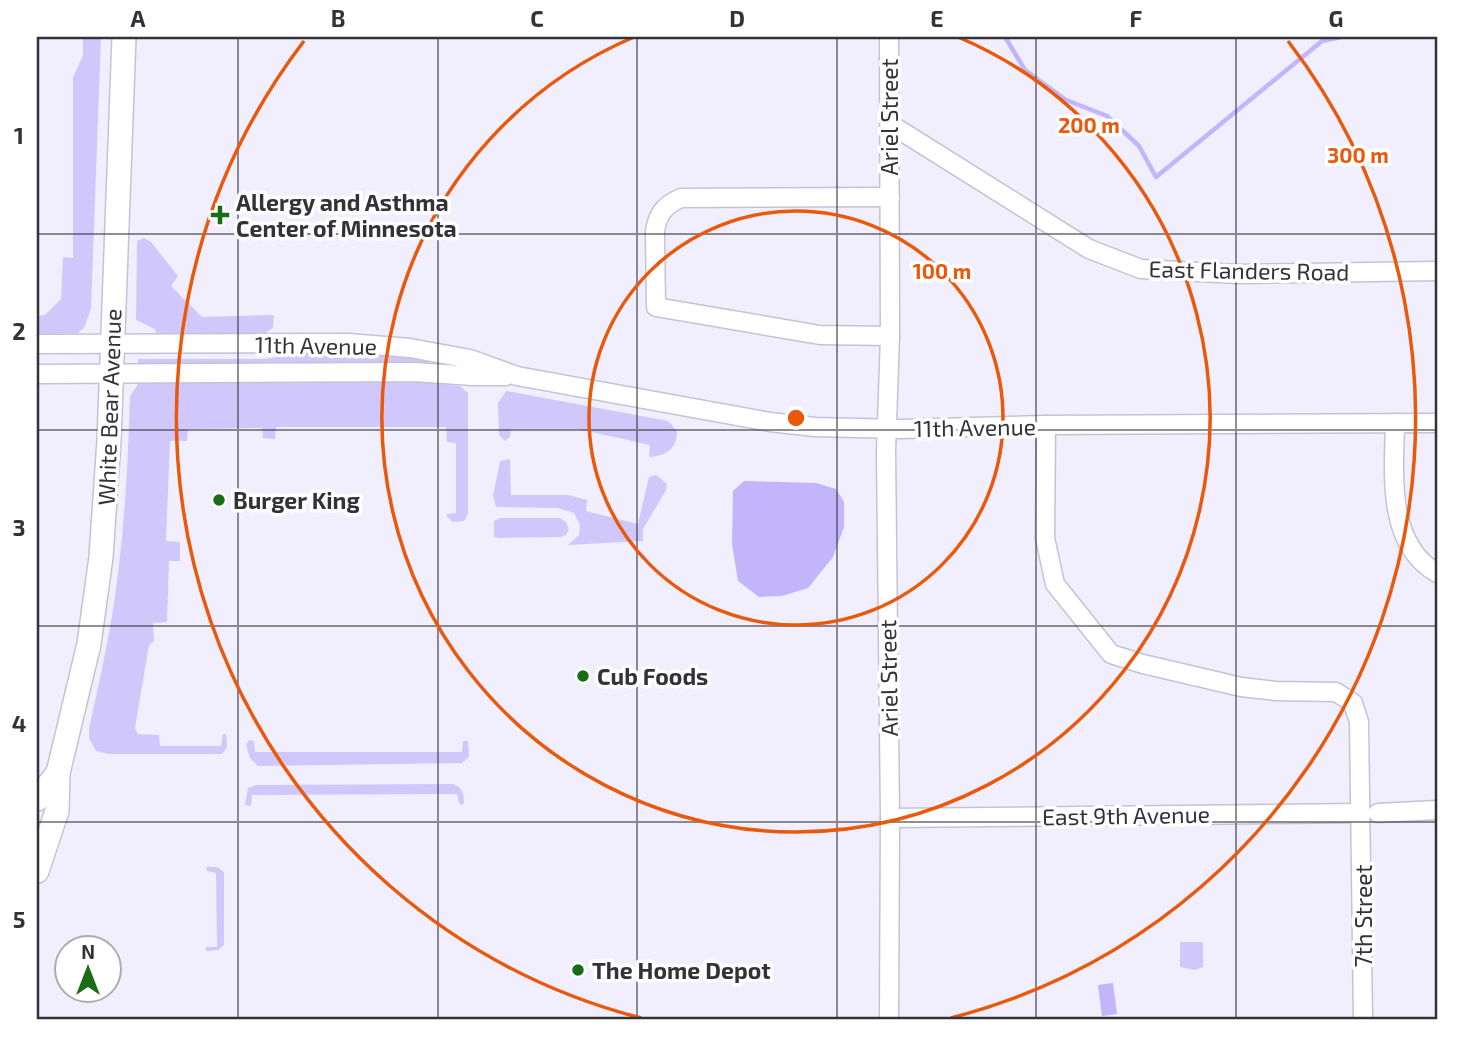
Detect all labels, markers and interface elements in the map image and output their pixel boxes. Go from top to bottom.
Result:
text: A [130,4,146,32]
text: B [331,4,345,32]
text: C [530,4,544,32]
text: D [729,4,745,32]
text: E [930,4,944,32]
text: F [1130,4,1143,32]
text: G [1329,4,1343,32]
street label: Ariel Street [875,58,903,175]
text: 200 m [1058,112,1120,137]
text: 1 [14,121,24,149]
text: 300 m [1327,142,1389,167]
place label: Allergy and Asthma Center of Minnesota [236,188,457,242]
marker: Allergy and Asthma Center of Minnesota [210,205,230,225]
street label: East Flanders Road [1148,254,1350,286]
text: 100 m [913,258,971,283]
street label: White Bear Avenue [92,308,126,506]
text: 2 [12,317,26,345]
street label: 11th Avenue [255,330,377,360]
centre of rings [784,406,808,430]
street label: 11th Avenue [914,412,1036,442]
place label: Burger King [233,486,360,514]
marker: Burger King [211,492,227,508]
text: 3 [12,513,26,541]
street label: Ariel Street [873,619,903,737]
place label: Cub Foods [597,662,708,690]
marker: Cub Foods [575,668,591,684]
text: 4 [12,709,26,737]
street label: East 9th Avenue [1042,800,1210,830]
street label: 7th Street [1349,864,1377,967]
text: 5 [13,905,25,933]
north arrow [52,934,122,1004]
text: N [81,940,95,963]
place label: The Home Depot [592,956,771,984]
marker: The Home Depot [570,962,586,978]

